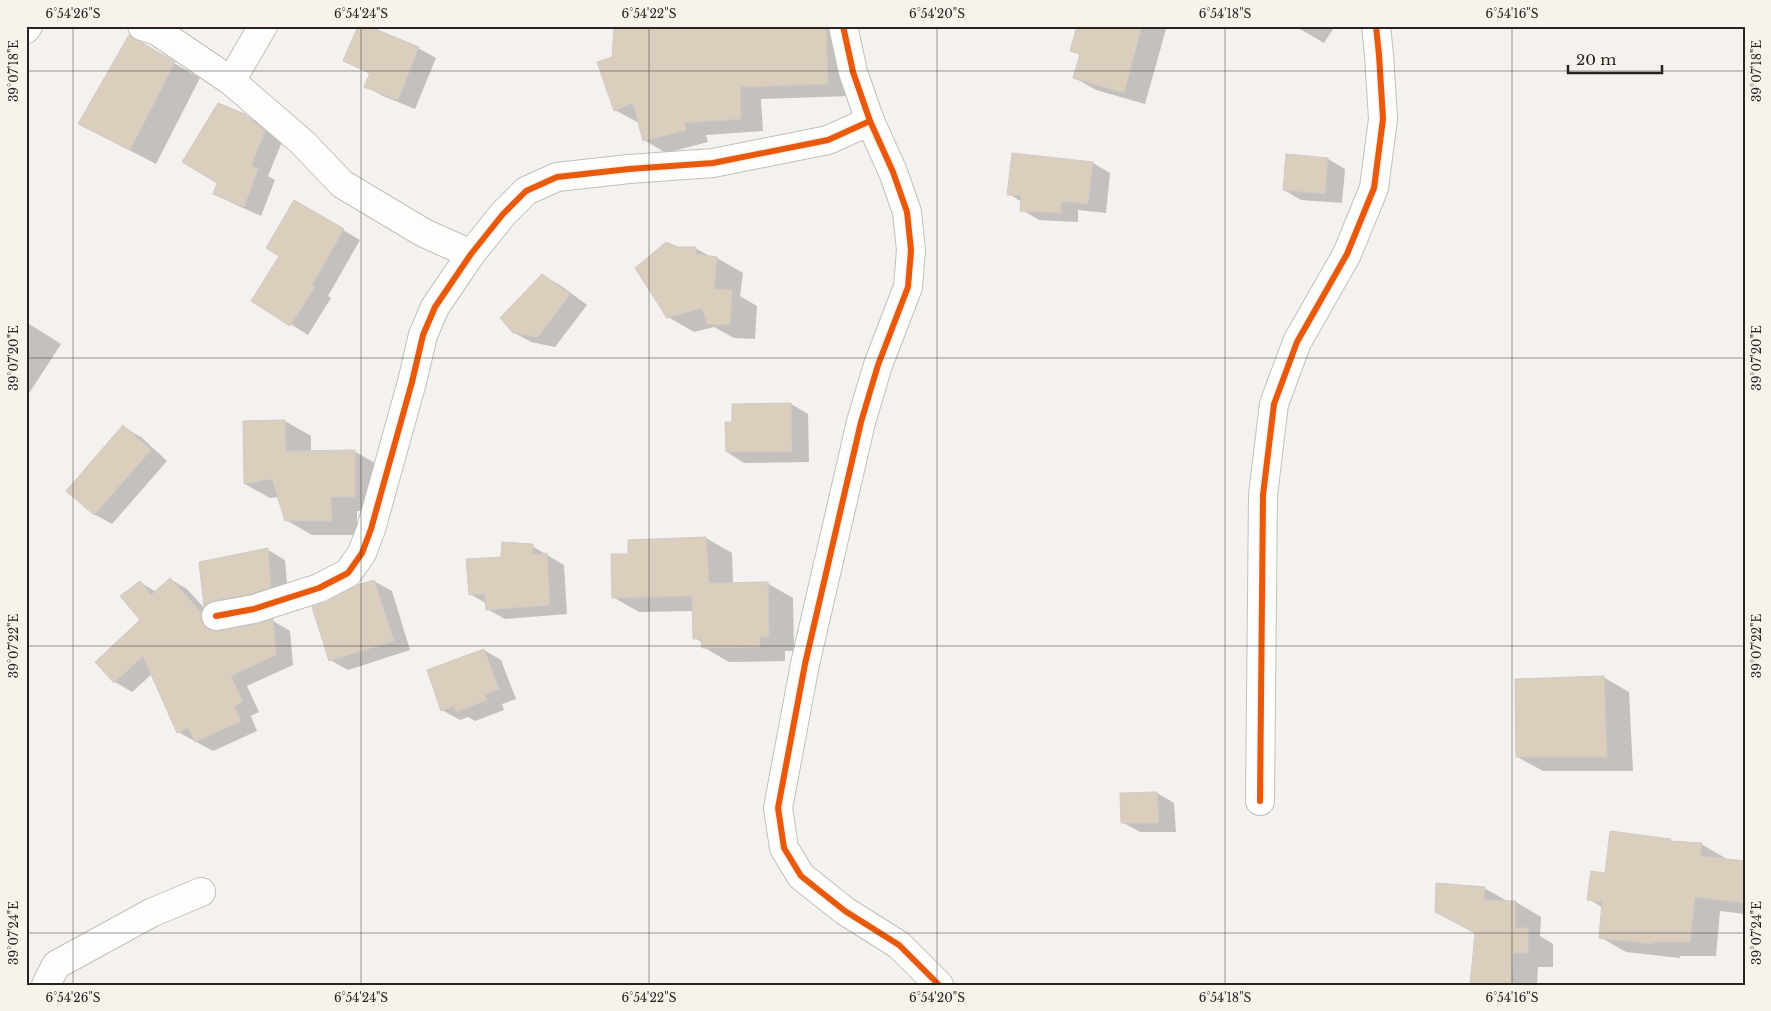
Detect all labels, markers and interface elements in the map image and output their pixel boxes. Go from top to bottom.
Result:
text: 6°54'26"S [45,6,101,21]
text: 6°54'24"S [334,6,388,21]
text: 6°54'22"S [622,6,677,21]
text: 6°54'20"S [909,6,965,21]
text: 6°54'18"S [1199,6,1252,21]
text: 6°54'16"S [1485,6,1539,21]
text: 39°07'18"E [6,40,21,102]
text: 39°07'18"E [1749,40,1764,102]
scale bar [1568,42,1662,74]
text: 20 m [1576,50,1616,69]
text: 39°07'20"E [6,325,21,391]
text: 39°07'20"E [1749,325,1764,391]
text: 39°07'22"E [6,614,21,678]
text: 39°07'22"E [1749,614,1764,678]
text: 39°07'24"E [6,901,21,965]
text: 39°07'24"E [1749,901,1764,965]
text: 6°54'26"S [45,990,101,1005]
text: 6°54'24"S [334,990,388,1005]
text: 6°54'22"S [622,990,677,1005]
text: 6°54'20"S [909,990,965,1005]
text: 6°54'18"S [1199,990,1252,1005]
text: 6°54'16"S [1485,990,1539,1005]

